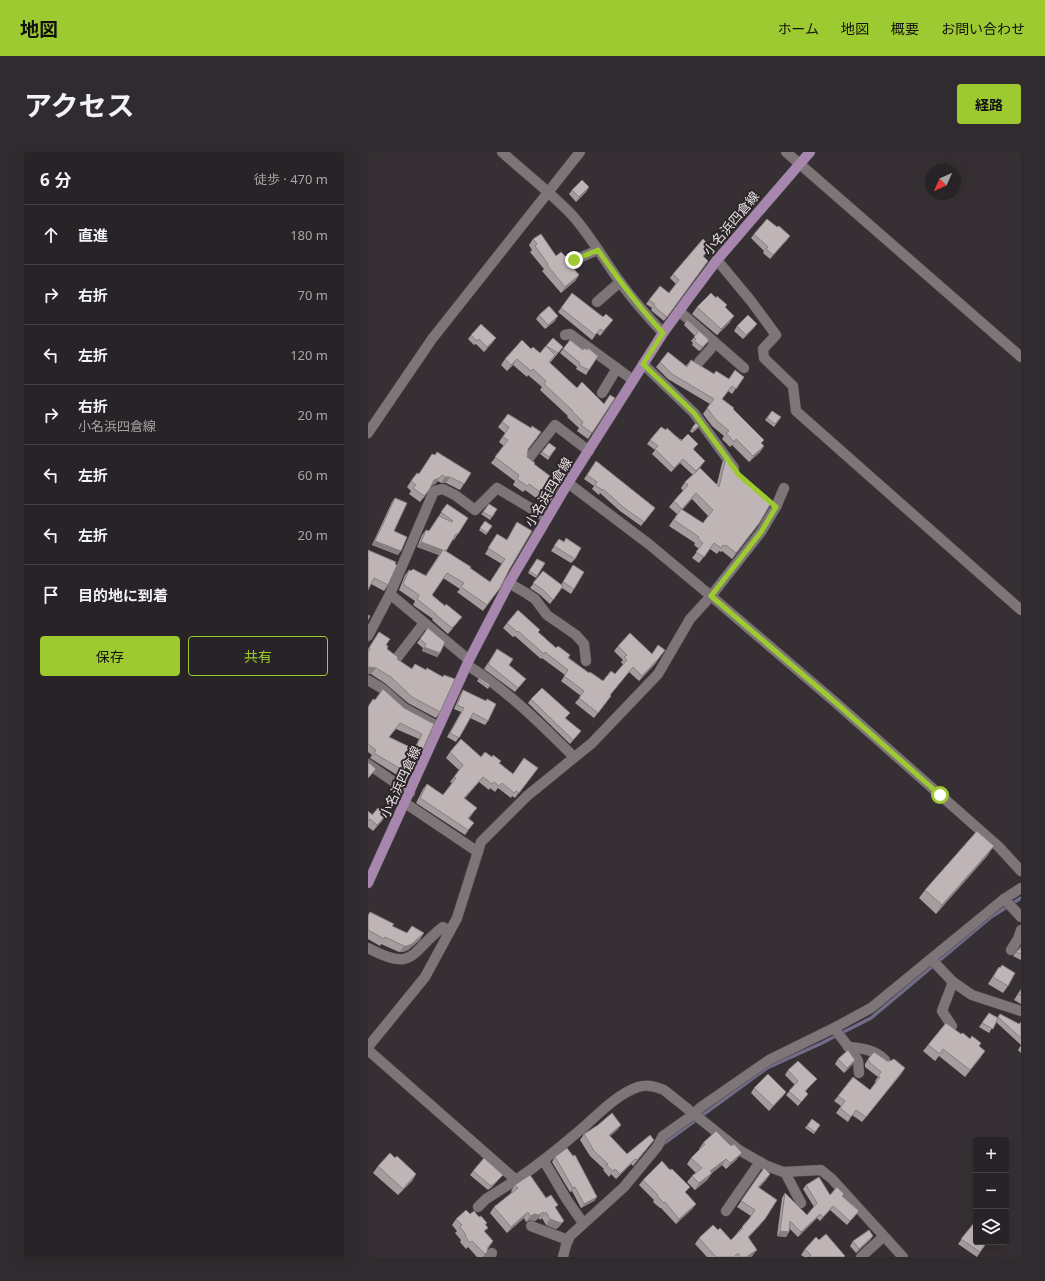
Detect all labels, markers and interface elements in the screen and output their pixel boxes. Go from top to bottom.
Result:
text: 地図 [20,16,58,42]
text: ホーム [777,19,819,38]
text: 地図 [841,19,869,38]
text: 概要 [891,19,919,38]
text: お問い合わせ [941,19,1025,38]
button: 経路 [957,84,1021,124]
text: アクセス [24,86,135,124]
north arrow [925,164,961,200]
text: 6 分 [40,168,71,191]
text: 徒歩 · 470 m [254,170,328,188]
street label: 小名浜四倉線 [699,187,763,259]
icon: ahead [40,224,62,246]
text: 直進 [78,225,108,245]
text: 180 m [290,226,328,244]
route end [565,251,583,269]
icon: right [40,284,62,306]
text: 右折 [78,285,108,305]
text: 70 m [298,286,328,304]
icon: left [40,344,62,366]
text: 左折 [78,345,108,365]
text: 120 m [290,346,328,364]
text: 右折 [78,396,108,416]
icon: right [40,404,62,426]
text: 20 m [298,406,328,424]
text: 小名浜四倉線 [78,417,156,435]
street label: 小名浜四倉線 [520,454,576,530]
icon: left [40,464,62,486]
text: 左折 [78,465,108,485]
text: 60 m [298,466,328,484]
icon: left [40,524,62,546]
text: 左折 [78,525,108,545]
text: 20 m [298,526,328,544]
icon: arrive [40,584,62,606]
text: 目的地に到着 [78,585,168,605]
button: 保存 [40,636,180,676]
button: 共有 [188,636,328,676]
street label: 小名浜四倉線 [375,743,425,821]
route start [931,786,949,804]
map controls [973,1137,1009,1245]
button: + [973,1137,1009,1173]
button: − [973,1173,1009,1209]
button: layers [973,1209,1009,1245]

